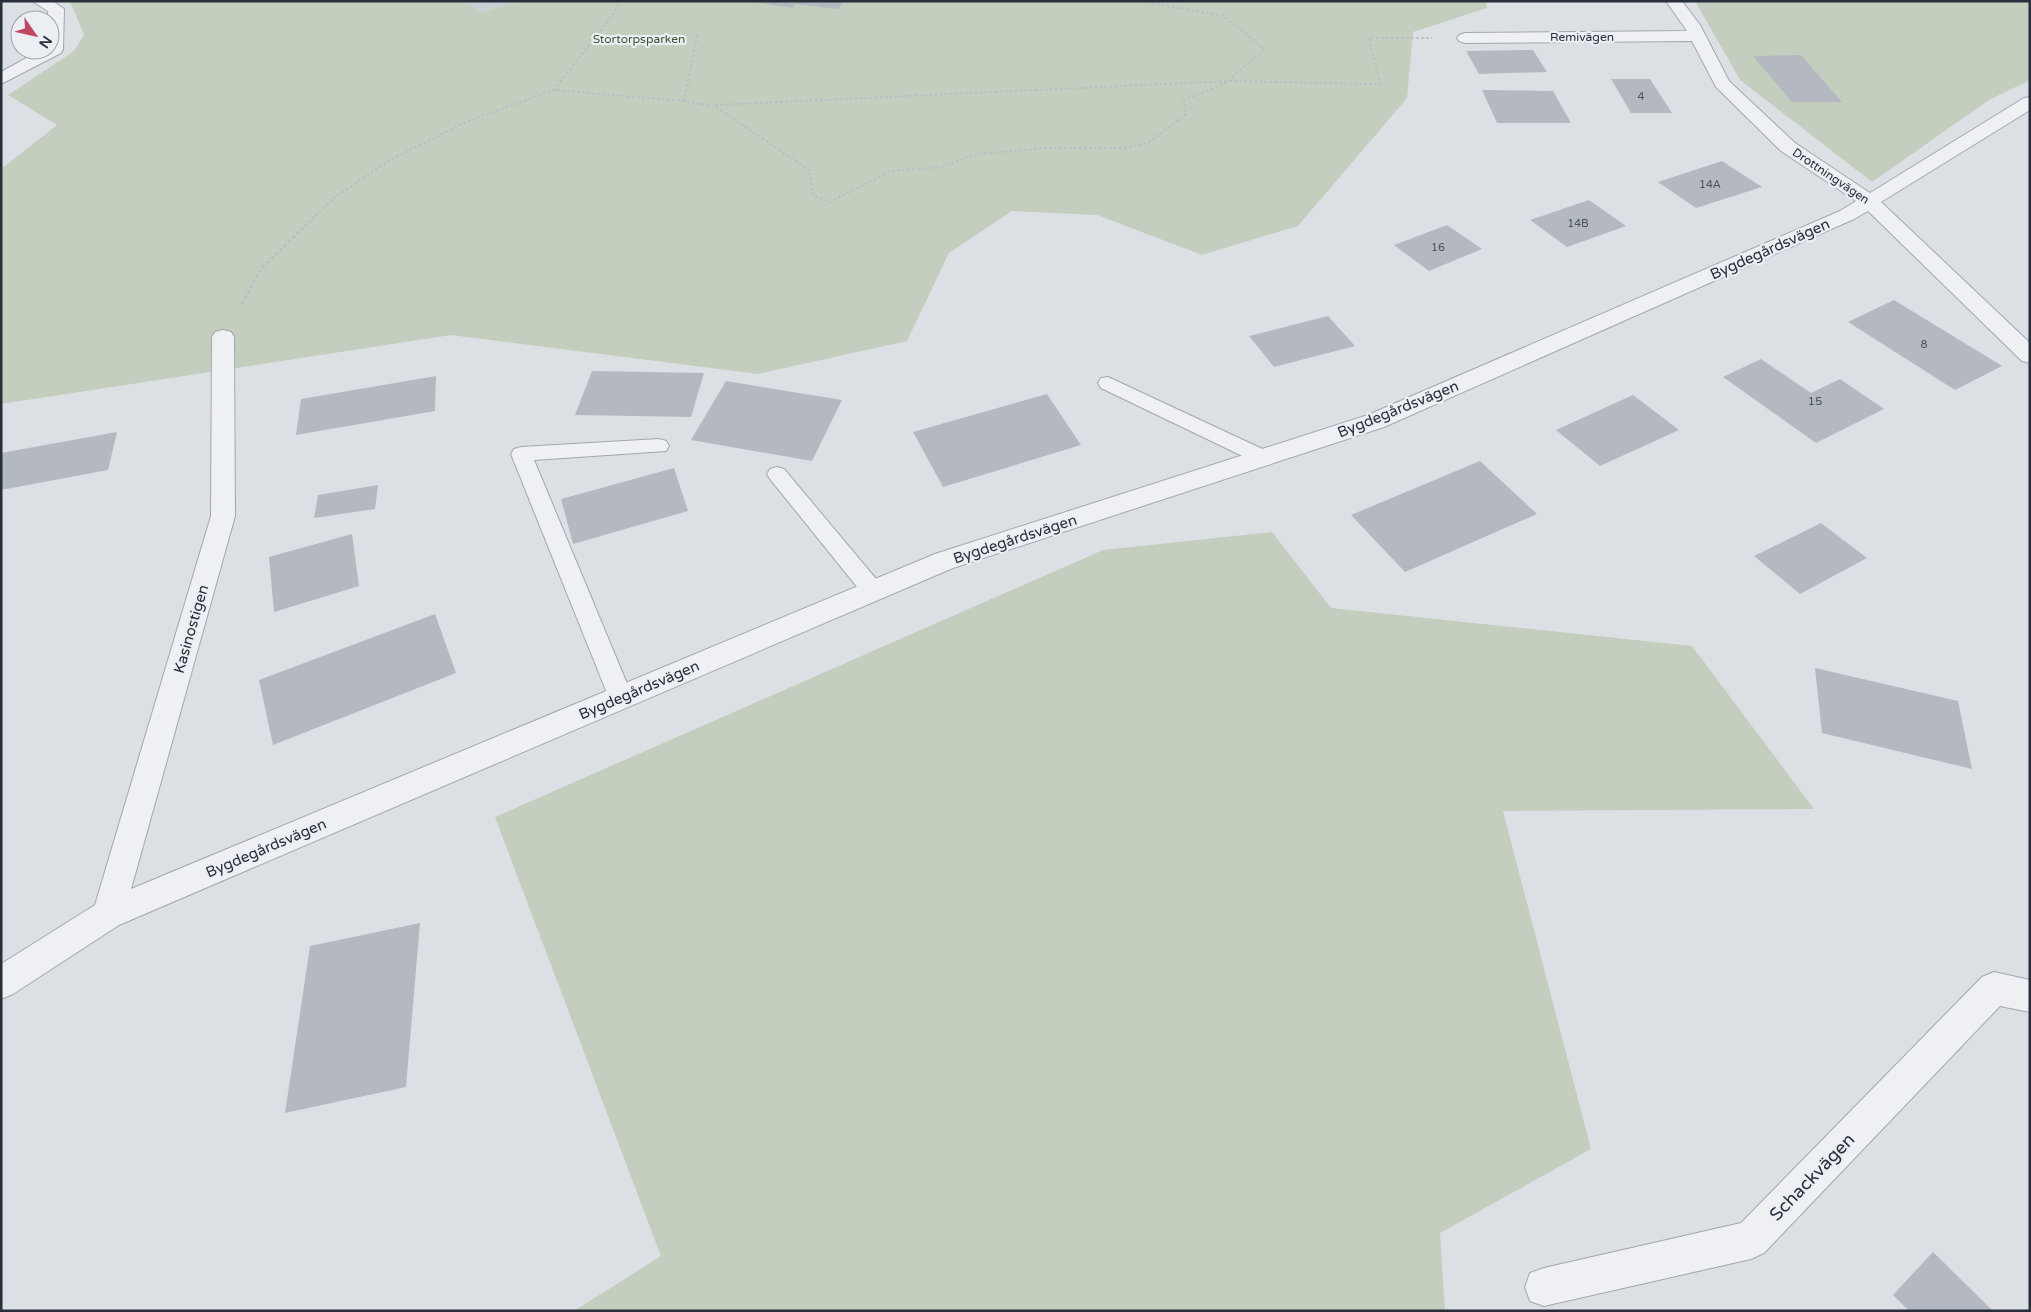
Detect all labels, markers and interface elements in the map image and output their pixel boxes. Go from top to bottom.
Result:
north arrow [10,10,60,60]
street label: Remivägen [1550,30,1614,44]
park label: Stortorpsparken [593,32,685,46]
text: N [35,33,56,51]
house number: 4 [1638,90,1645,103]
street label: Drottningvägen [1790,145,1872,207]
house number: 14A [1699,178,1721,191]
street label: Bygdegårdsvägen [1707,215,1833,283]
house number: 14B [1567,217,1589,230]
house number: 16 [1431,241,1445,254]
house number: 8 [1921,338,1928,351]
street label: Bygdegårdsvägen [1335,376,1461,442]
house number: 15 [1807,394,1823,408]
street label: Bygdegårdsvägen [951,511,1079,567]
street label: Kasinostigen [170,583,212,675]
street label: Bygdegårdsvägen [576,657,702,723]
street label: Bygdegårdsvägen [203,815,329,881]
street label: Schackvägen [1765,1129,1859,1225]

